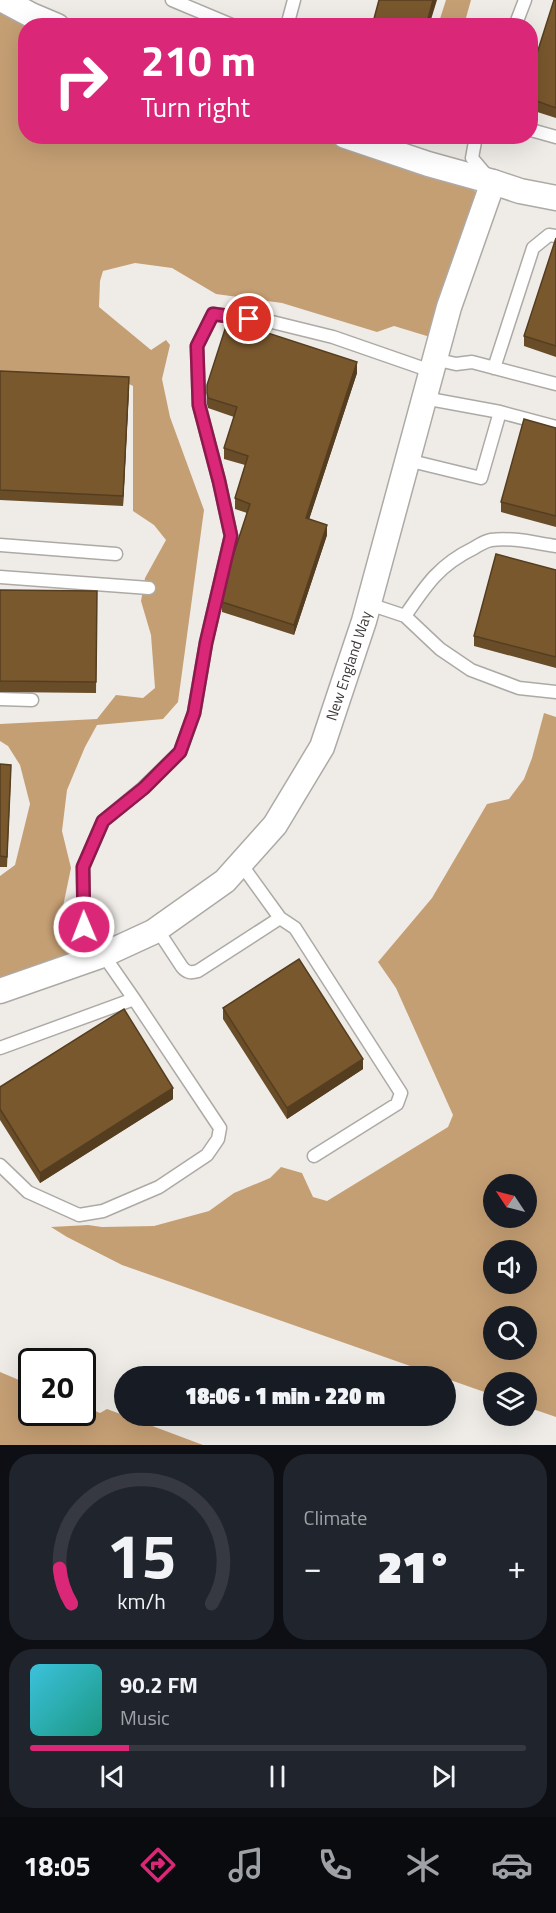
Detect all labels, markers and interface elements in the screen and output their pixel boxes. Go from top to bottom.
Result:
text: 210 m [141,28,256,92]
icon: right [42,42,120,120]
text: Turn right [141,86,250,127]
pin [223,293,274,344]
icon: arrive [232,302,265,335]
street label: New England Way [320,608,377,724]
position arrow [52,895,116,959]
north arrow [483,1174,537,1228]
map controls [483,1174,537,1426]
button: sound [483,1240,537,1294]
button: search [483,1306,537,1360]
speed limit sign: 20 [18,1348,96,1426]
button: layers [483,1372,537,1426]
text: 18:06 · 1 min · 220 m [185,1379,385,1413]
text: Climate [304,1502,367,1533]
text: 15 [106,1507,176,1602]
text: 21° [378,1532,452,1600]
text: − [304,1542,322,1592]
text: + [508,1542,526,1592]
text: km/h [117,1585,166,1617]
text: 90.2 FM [120,1668,198,1702]
text: Music [120,1702,170,1733]
icon: previous [96,1760,129,1793]
icon: pause [261,1760,294,1793]
icon: next [427,1760,460,1793]
icon: directions [137,1844,179,1886]
icon: music [225,1844,267,1886]
icon: phone [314,1844,356,1886]
icon: climate [402,1844,444,1886]
icon: car [491,1844,533,1886]
text: 18:05 [23,1845,91,1886]

